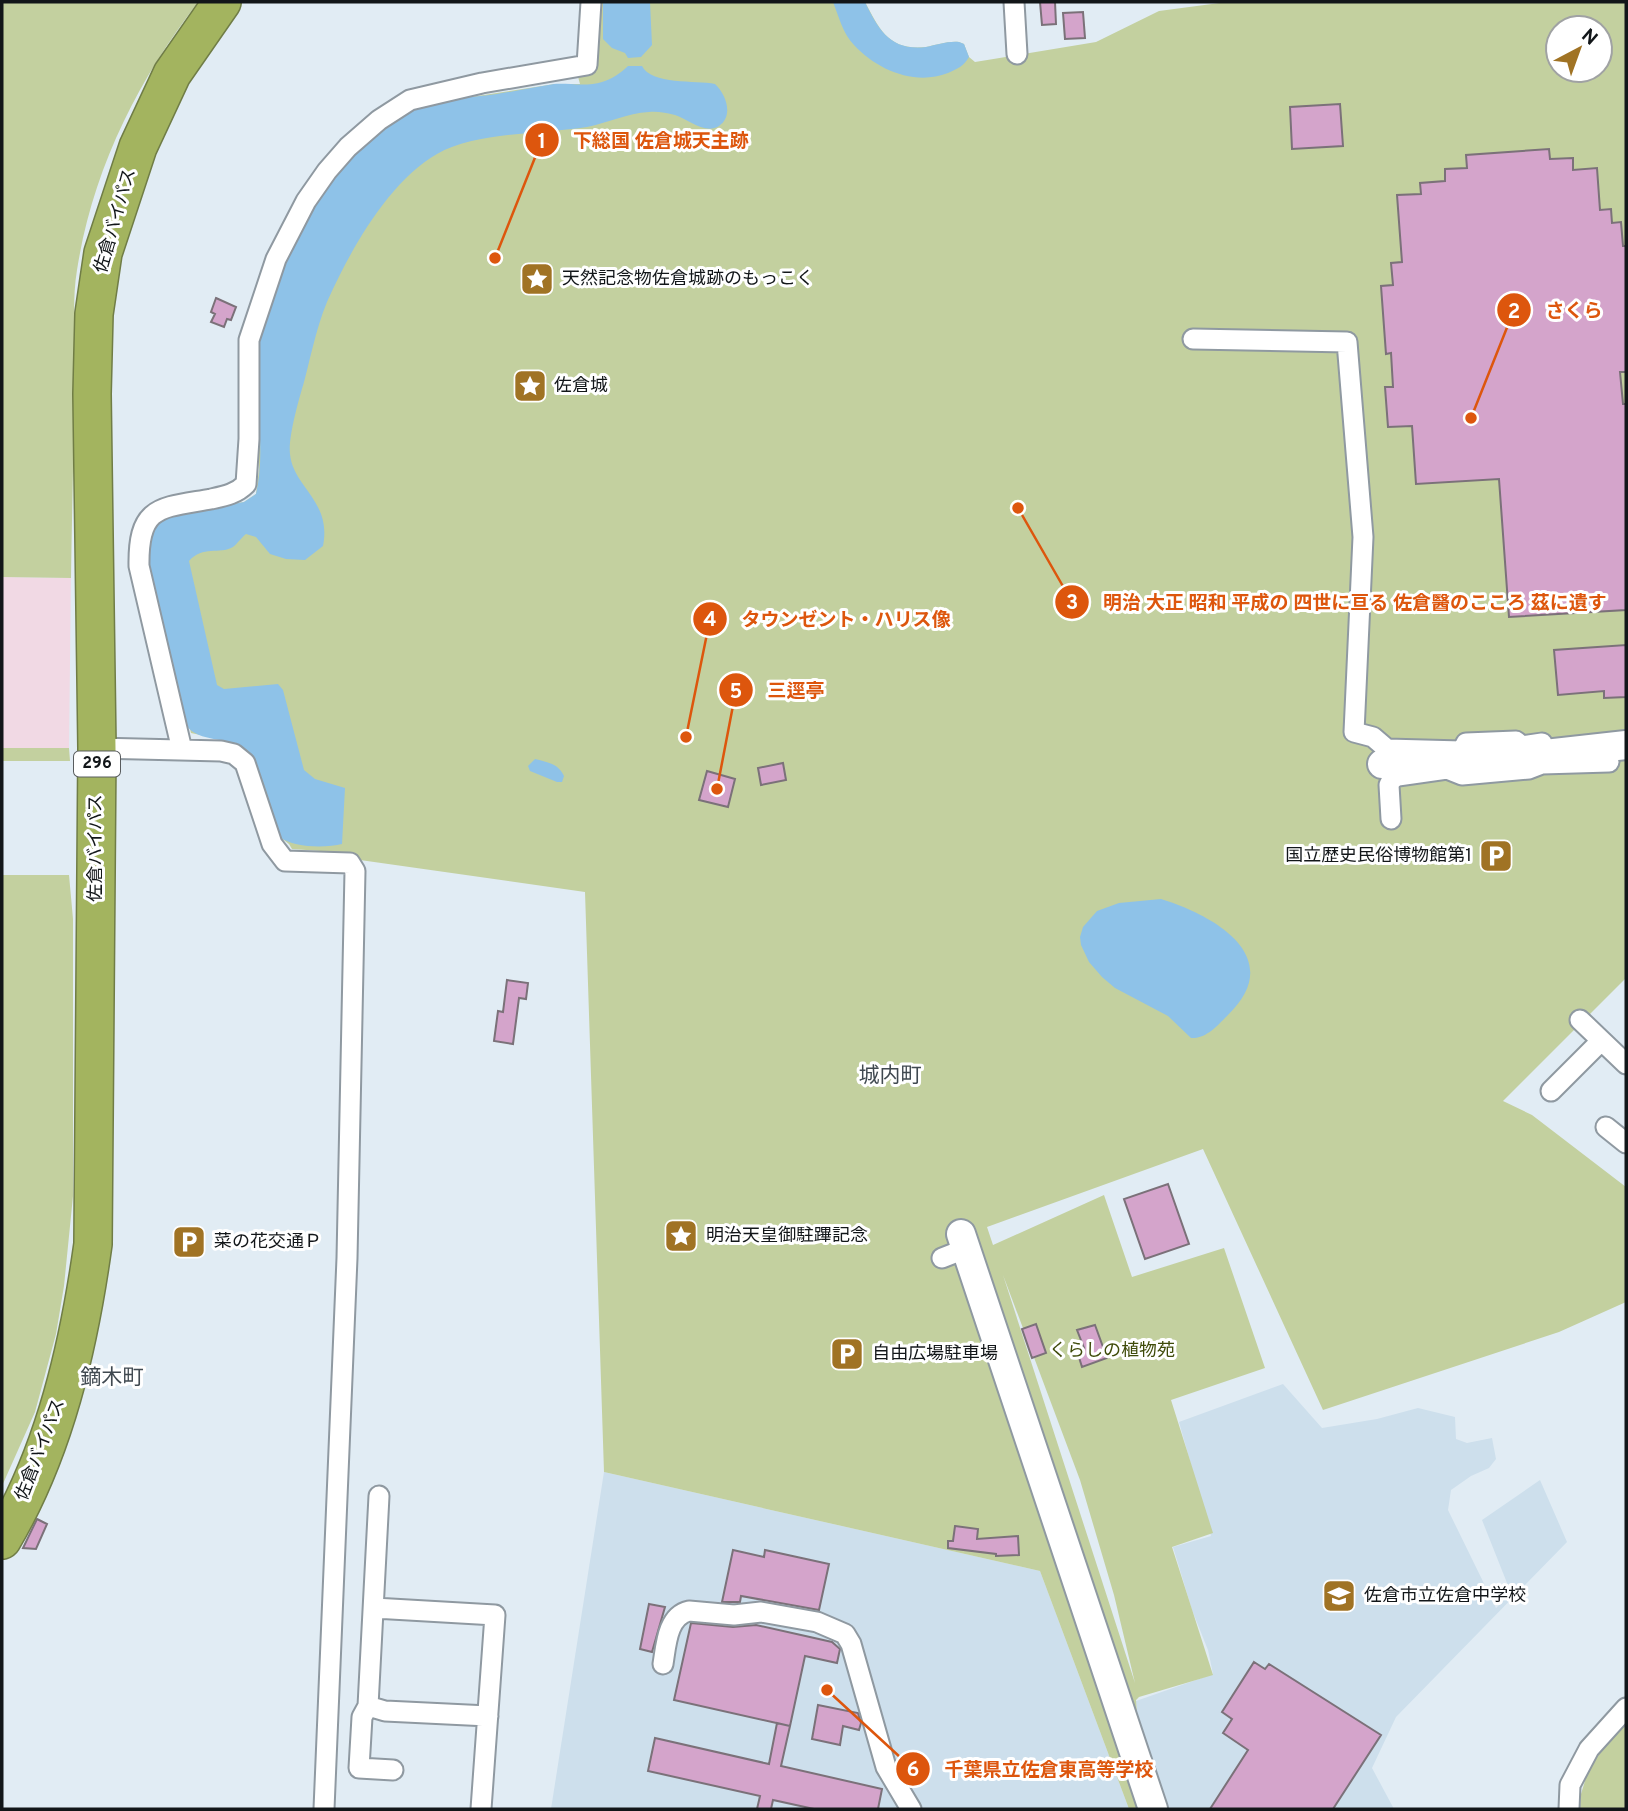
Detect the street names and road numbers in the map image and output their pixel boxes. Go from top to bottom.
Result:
street label: 佐倉バイパス [90,166,142,276]
road number: 296 [74,751,120,776]
street label: 佐倉バイパス [85,794,108,902]
street label: 佐倉バイパス [11,1396,71,1504]

